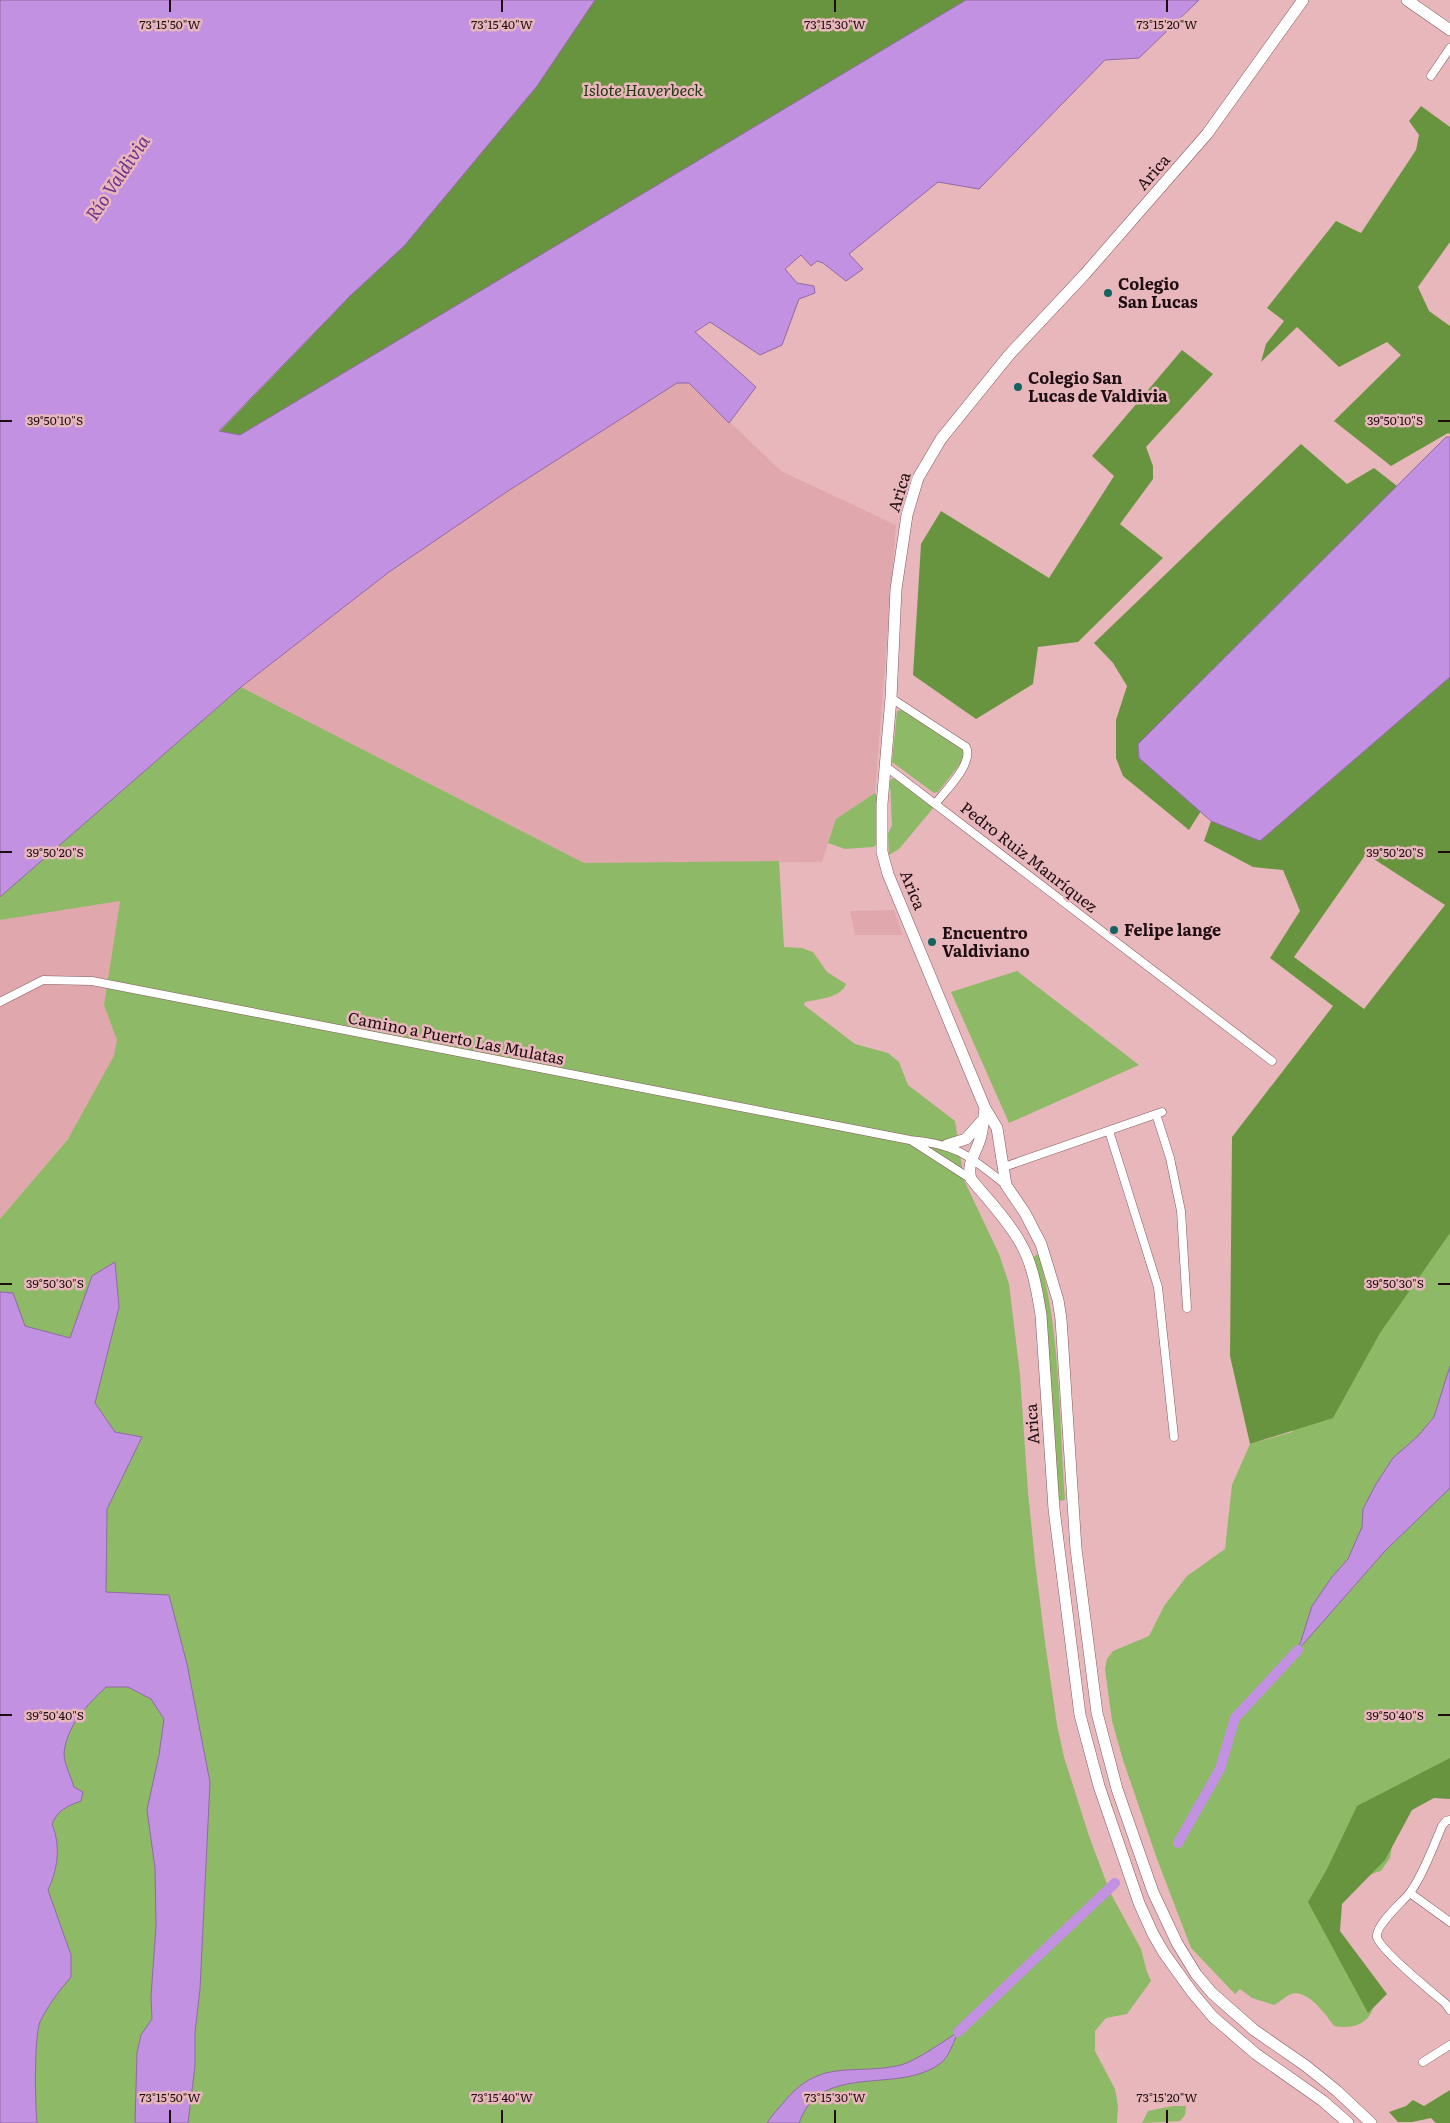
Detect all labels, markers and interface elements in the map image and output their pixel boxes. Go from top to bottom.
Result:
text: 73°15'50"W [140,15,201,33]
text: 73°15'40"W [471,15,533,33]
text: 73°15'30"W [804,15,866,33]
text: 73°15'20"W [1137,15,1197,33]
park label: Islote Haverbeck [583,77,703,101]
water label: Río Valdivia [78,128,156,225]
street label: Arica [1130,148,1175,195]
place label: Colegio San Lucas [1118,271,1198,313]
marker: Colegio San Lucas [1102,287,1114,299]
place label: Colegio San Lucas de Valdivia [1028,365,1168,407]
marker: Colegio San Lucas de Valdivia [1012,381,1024,393]
text: 39°50'10"S [27,411,83,429]
text: 39°50'10"S [1367,411,1423,429]
street label: Arica [881,468,916,515]
street label: Pedro Ruiz Manríquez [956,795,1103,918]
text: 39°50'20"S [26,843,84,861]
text: 39°50'20"S [1366,843,1424,861]
street label: Arica [895,866,933,913]
place label: Felipe lange [1124,917,1221,941]
place label: Encuentro Valdiviano [942,920,1030,962]
marker: Felipe lange [1108,924,1120,936]
marker: Encuentro Valdiviano [926,936,938,948]
street label: Camino a Puerto Las Mulatas [346,1004,566,1070]
text: 39°50'30"S [26,1274,84,1292]
text: 39°50'30"S [1366,1274,1424,1292]
street label: Arica [1018,1402,1044,1445]
text: 39°50'40"S [26,1706,84,1724]
text: 39°50'40"S [1366,1706,1424,1724]
text: 73°15'50"W [140,2088,201,2106]
text: 73°15'40"W [471,2088,533,2106]
text: 73°15'30"W [804,2088,866,2106]
text: 73°15'20"W [1137,2088,1197,2106]

